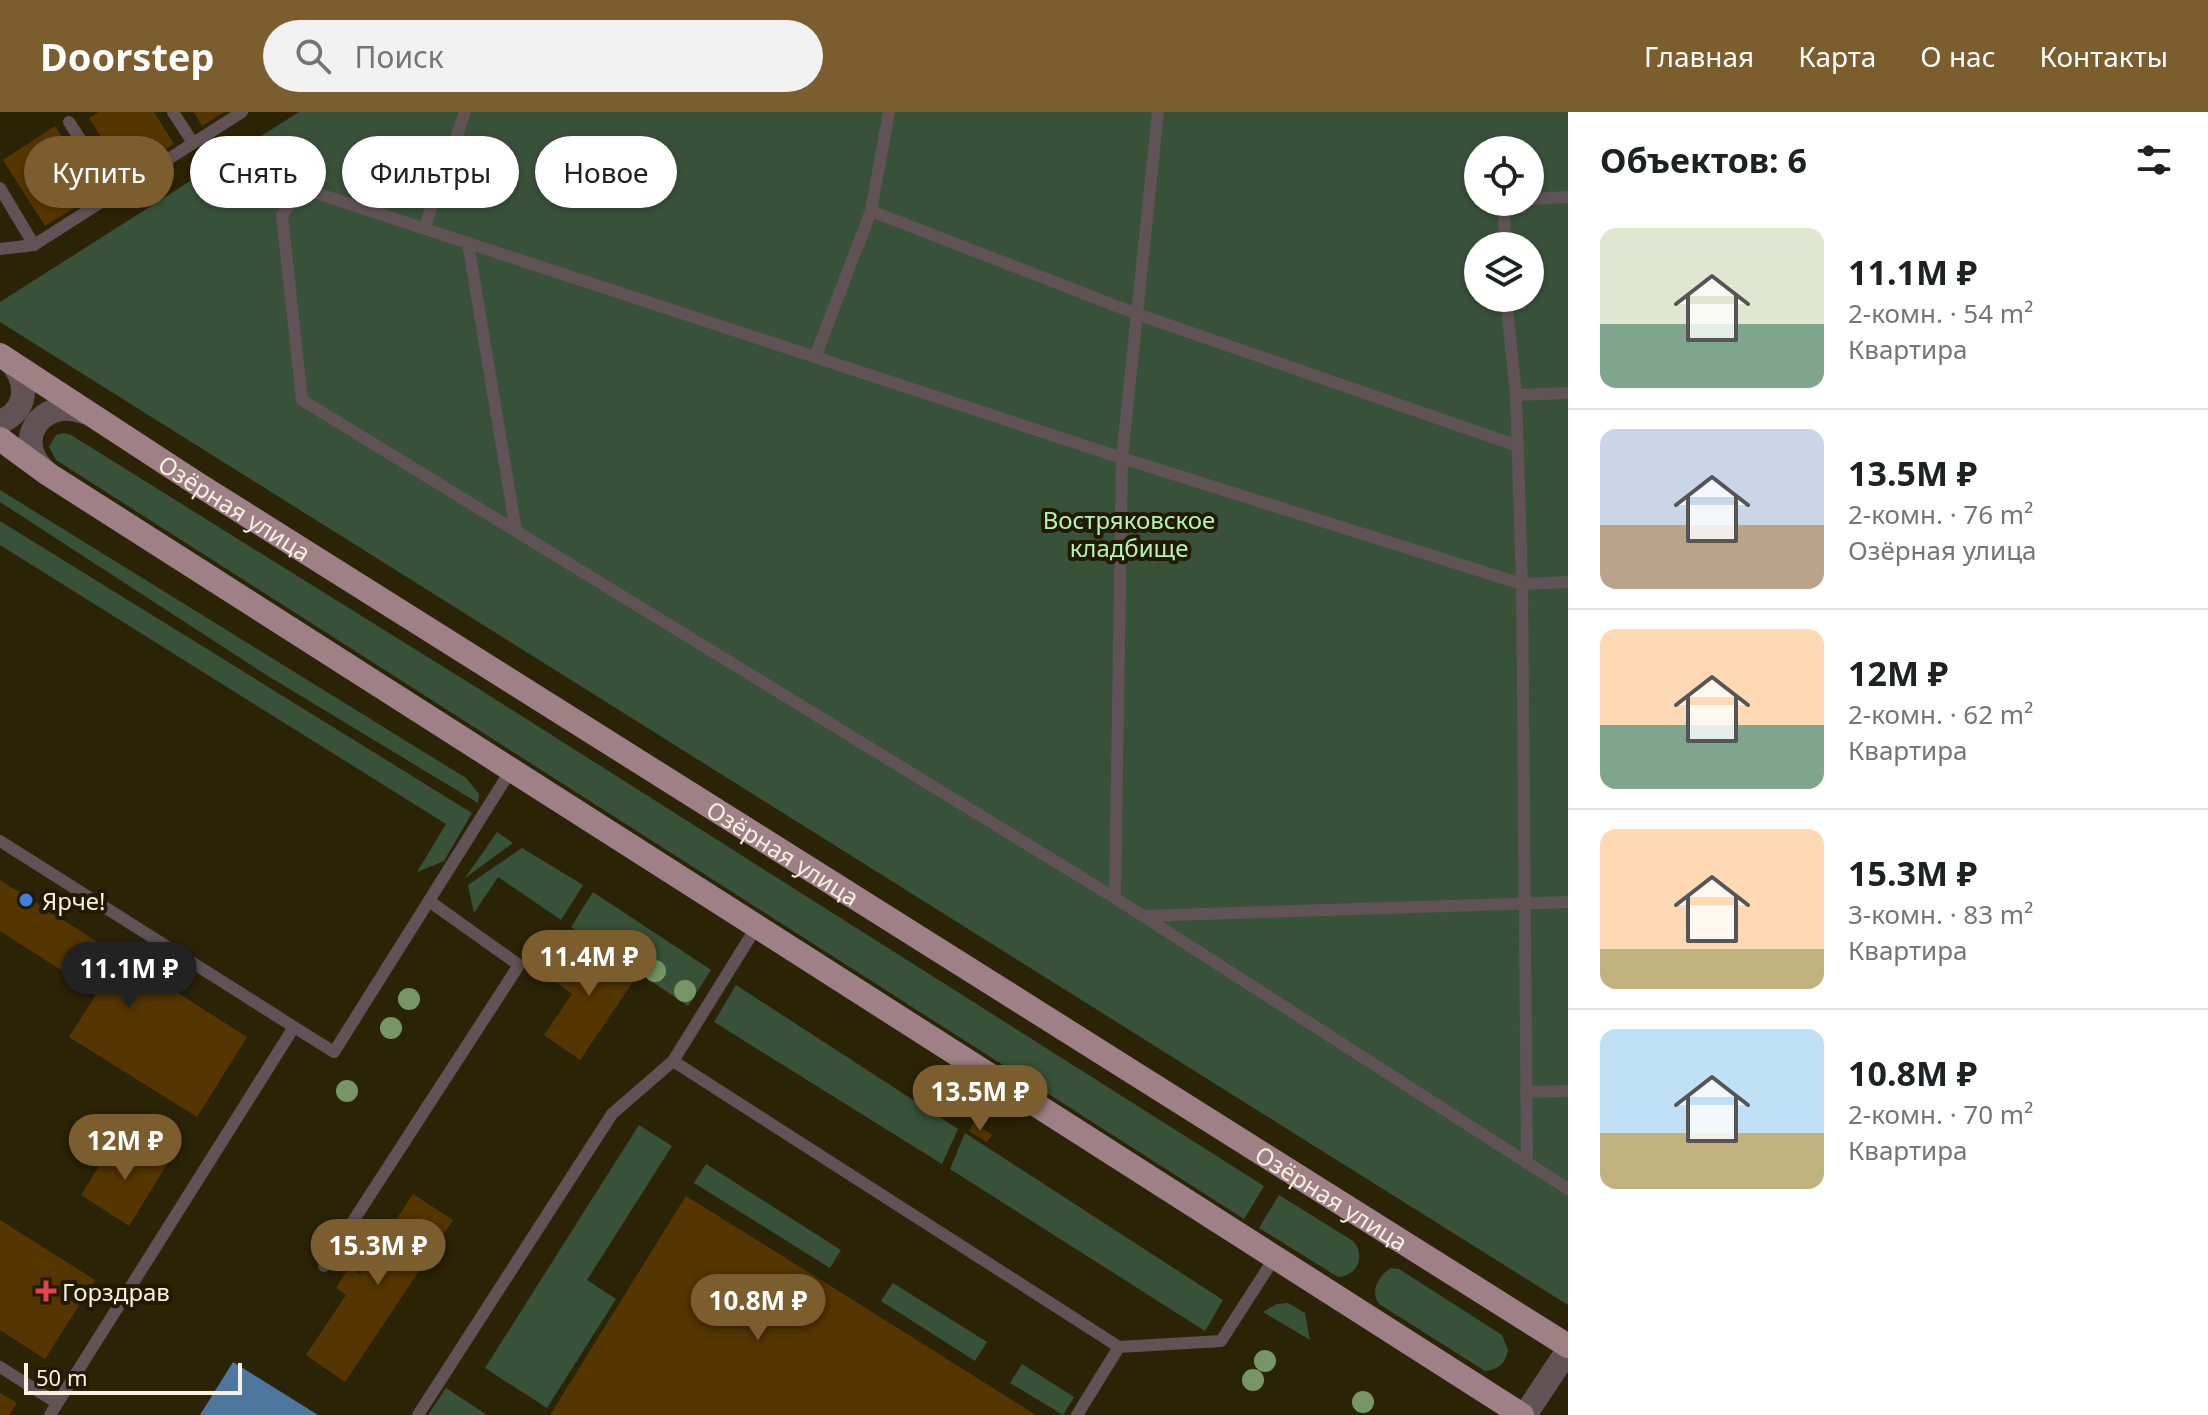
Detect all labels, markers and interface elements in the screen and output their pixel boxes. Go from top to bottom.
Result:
search box [263,20,823,92]
text: Doorstep [40,30,215,82]
icon: search [291,34,335,78]
text: Поиск [355,36,444,77]
text: Главная [1644,37,1754,75]
text: Карта [1798,37,1876,75]
text: О нас [1920,37,1996,75]
text: Контакты [2040,37,2168,75]
chip: Купить [24,136,174,208]
chip: Снять [190,136,326,208]
chip: Фильтры [342,136,519,208]
chip: Новое [535,136,677,208]
map controls [1464,136,1544,312]
button: locate [1464,136,1544,216]
text: Объектов: 6 [1600,137,1807,183]
icon: filters [2132,138,2176,182]
button: layers [1464,232,1544,312]
text: 11.1M ₽ [1848,249,1977,295]
icon: home [1664,260,1760,356]
text: 2-комн. · 54 m² [1848,295,2033,331]
text: Квартира [1848,331,1967,367]
street label: Озёрная улица [153,447,317,568]
text: 13.5M ₽ [1848,450,1977,496]
icon: home [1664,461,1760,557]
text: 2-комн. · 76 m² [1848,496,2033,532]
park label: Востряковское кладбище [1043,503,1215,564]
text: Озёрная улица [1848,532,2037,568]
text: 12M ₽ [1848,650,1948,696]
icon: home [1664,661,1760,757]
text: 2-комн. · 62 m² [1848,696,2033,732]
text: Квартира [1848,732,1967,768]
street label: Озёрная улица [701,792,866,913]
text: 15.3M ₽ [1848,850,1977,896]
icon: home [1664,861,1760,957]
place label: Ярче! [42,884,105,917]
marker: Ярче! [17,891,35,909]
text: 3-комн. · 83 m² [1848,896,2033,932]
pin: 11.4M ₽ [515,930,663,998]
text: Квартира [1848,932,1967,968]
text: 11.4M ₽ [540,938,638,974]
pin: 11.1M ₽ [55,942,203,1010]
text: 11.1M ₽ [80,950,178,986]
text: 10.8M ₽ [1848,1050,1977,1096]
icon: home [1664,1061,1760,1157]
pin: 13.5M ₽ [906,1065,1054,1133]
text: 13.5M ₽ [931,1073,1029,1109]
text: 2-комн. · 70 m² [1848,1096,2033,1132]
pin: 12M ₽ [69,1114,181,1182]
text: 12M ₽ [87,1122,163,1158]
text: Квартира [1848,1132,1967,1168]
street label: Озёрная улица [1249,1137,1414,1258]
pin: 15.3M ₽ [304,1219,452,1287]
text: 15.3M ₽ [329,1227,427,1263]
pin: 10.8M ₽ [684,1274,832,1342]
place label: Горздрав [62,1275,170,1308]
marker: Горздрав [37,1282,55,1300]
text: 10.8M ₽ [709,1282,807,1318]
scale bar [24,1359,242,1395]
text: 50 m [36,1362,87,1392]

